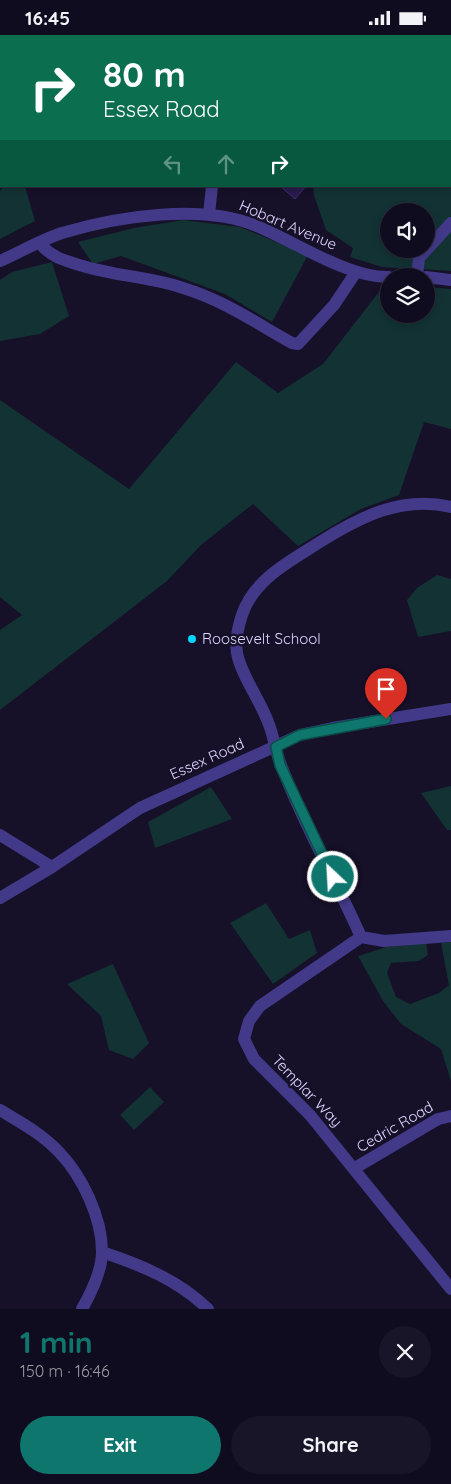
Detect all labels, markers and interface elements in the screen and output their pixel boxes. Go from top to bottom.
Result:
text: 16:45 [25,6,70,30]
text: 80 m [103,52,186,96]
icon: right [20,55,85,120]
text: Essex Road [103,95,220,123]
icon: left [159,150,187,178]
icon: ahead [212,150,240,178]
icon: right [265,150,293,178]
street label: Hobart Avenue [236,195,340,254]
map controls [380,203,435,323]
button: sound [380,203,435,258]
button: layers [380,268,435,323]
place label: Roosevelt School [202,629,321,648]
marker: Roosevelt School [186,633,198,645]
pin [365,668,407,719]
icon: arrive [372,675,400,703]
street label: Essex Road [167,734,247,783]
position arrow [306,850,358,902]
street label: Templar Way [268,1051,346,1131]
street label: Cedric Road [353,1097,436,1156]
text: 1 min [20,1323,93,1361]
button: close [379,1326,431,1378]
text: 150 m · 16:46 [20,1361,110,1381]
button: Exit [20,1416,221,1474]
button: Share [231,1416,431,1474]

